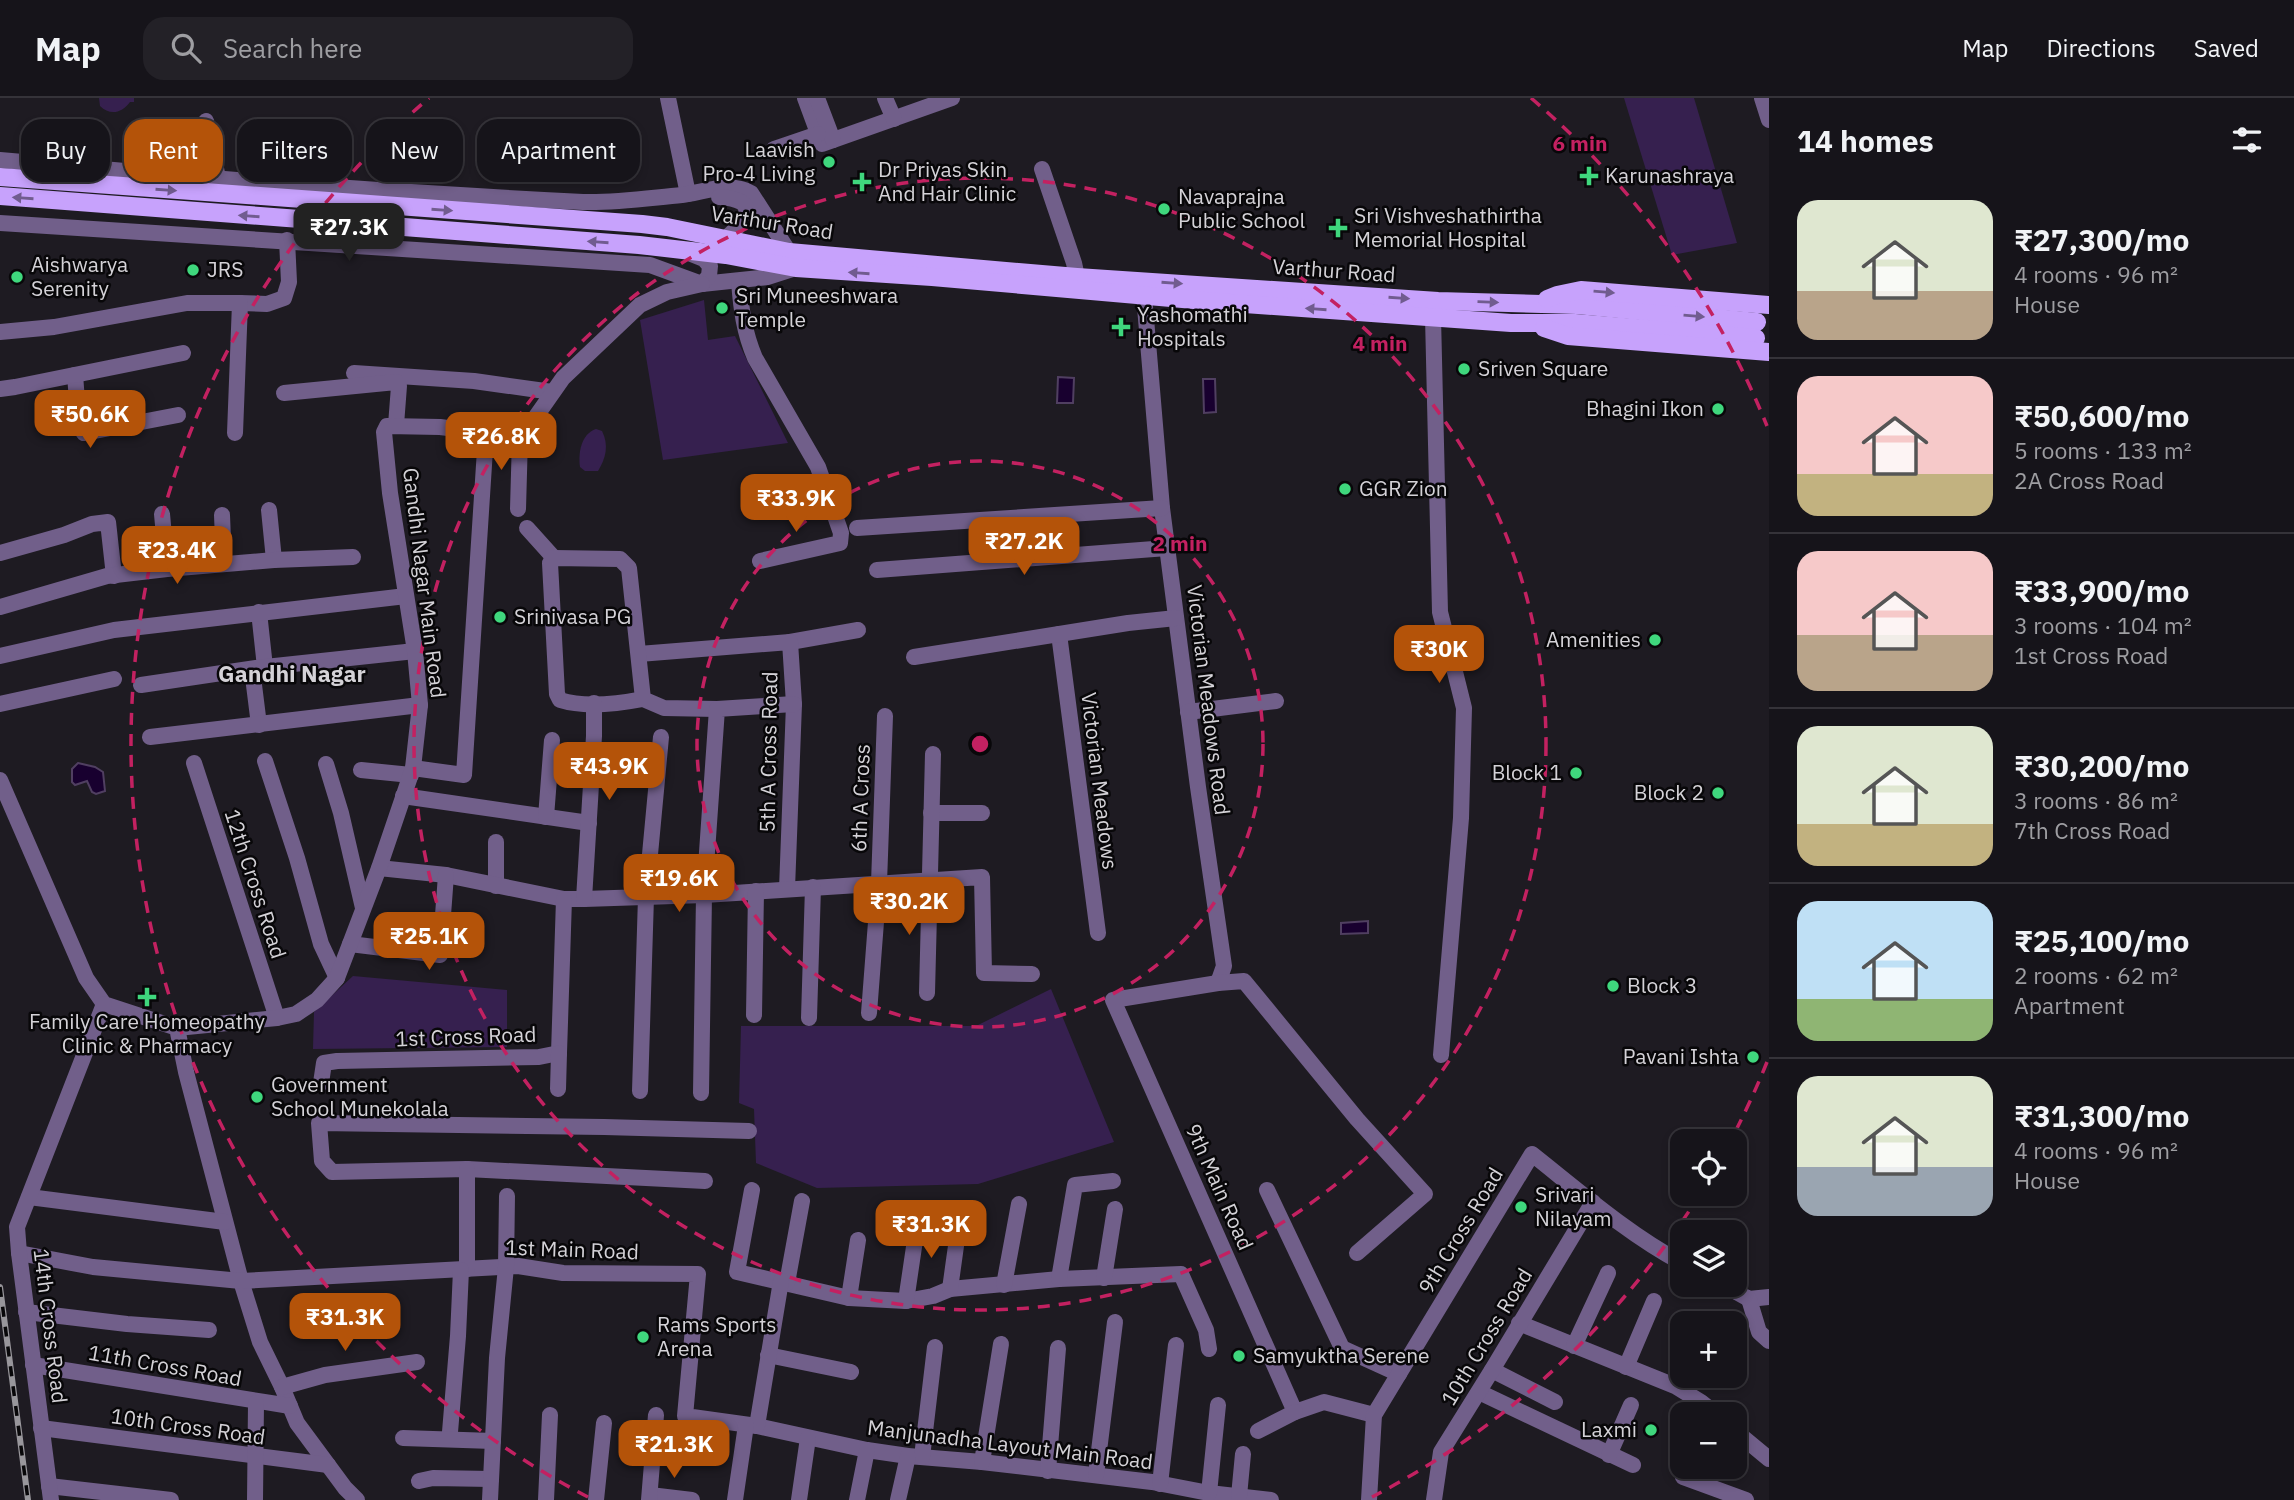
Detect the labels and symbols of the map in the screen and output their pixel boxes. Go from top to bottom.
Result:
text: 6 min [1553,129,1607,157]
place label: Laavish Pro-4 Living [703,135,815,187]
marker: Laavish Pro-4 Living [821,154,837,170]
place label: Dr Priyas Skin And Hair Clinic [878,155,1016,207]
place label: Karunashraya [1605,161,1734,189]
marker: Karunashraya [1579,166,1599,186]
marker: Dr Priyas Skin And Hair Clinic [852,172,872,192]
place label: Navaprajna Public School [1178,182,1306,234]
one-way arrow [155,185,177,196]
one-way arrow [11,192,33,203]
street label: Varthur Road [709,199,835,245]
marker: Navaprajna Public School [1156,201,1172,217]
place label: Sri Vishveshathirtha Memorial Hospital [1354,201,1542,253]
pin: ₹27.3K [292,204,406,263]
one-way arrow [431,205,453,216]
one-way arrow [238,210,260,221]
marker: Sri Vishveshathirtha Memorial Hospital [1328,218,1348,238]
one-way arrow [587,236,609,247]
place label: Aishwarya Serenity [31,250,128,302]
street label: Varthur Road [1272,252,1397,288]
place label: JRS [207,255,243,283]
marker: JRS [185,262,201,278]
one-way arrow [848,267,870,278]
marker: Aishwarya Serenity [9,269,25,285]
one-way arrow [1161,278,1183,289]
place label: Sri Muneeshwara Temple [736,281,898,333]
one-way arrow [1593,287,1615,298]
one-way arrow [1388,293,1410,304]
one-way arrow [1477,297,1499,308]
marker: Sri Muneeshwara Temple [714,300,730,316]
place label: Yashomathi Hospitals [1137,300,1248,352]
one-way arrow [1305,303,1327,314]
one-way arrow [1683,311,1705,322]
marker: Yashomathi Hospitals [1111,317,1131,337]
text: 4 min [1353,329,1407,357]
place label: Sriven Square [1478,354,1608,382]
marker: Sriven Square [1456,361,1472,377]
pin: ₹50.6K [33,390,147,450]
place label: Bhagini Ikon [1586,394,1704,422]
marker: Bhagini Ikon [1710,401,1726,417]
pin: ₹26.8K [444,412,558,472]
street label: Gandhi Nagar Main Road [397,466,453,700]
pin: ₹33.9K [739,474,853,534]
place label: GGR Zion [1359,474,1448,502]
marker: GGR Zion [1337,481,1353,497]
pin: ₹27.2K [967,518,1081,577]
pin: ₹23.4K [120,526,234,586]
text: 2 min [1153,529,1207,557]
street label: Victorian Meadows Road [1181,583,1237,817]
place label: Srinivasa PG [514,602,631,630]
marker: Srinivasa PG [492,609,508,625]
place label: Amenities [1546,625,1641,653]
pin: ₹30K [1398,626,1480,685]
marker: Amenities [1647,632,1663,648]
district label: Gandhi Nagar [218,658,366,688]
street label: 5th A Cross Road [753,671,783,833]
street label: Victorian Meadows [1075,691,1125,871]
centre of rings [968,732,992,756]
pin: ₹43.9K [552,742,666,802]
street label: 6th A Cross [844,744,876,852]
place label: Block 1 [1492,758,1562,786]
marker: Block 1 [1568,765,1584,781]
place label: Block 2 [1634,778,1704,806]
marker: Block 2 [1710,785,1726,801]
street label: 12th Cross Road [219,805,293,962]
pin: ₹19.6K [622,854,736,914]
pin: ₹30.2K [852,878,966,937]
pin: ₹25.1K [372,912,486,972]
place label: Block 3 [1627,971,1697,999]
marker: Block 3 [1605,978,1621,994]
marker: Family Care Homeopathy Clinic & Pharmacy [137,987,157,1007]
place label: Family Care Homeopathy Clinic & Pharmacy [29,1007,266,1059]
street label: 1st Cross Road [395,1020,537,1052]
place label: Pavani Ishta [1623,1042,1739,1070]
marker: Pavani Ishta [1745,1049,1761,1065]
place label: Government School Munekolala [271,1070,449,1122]
marker: Government School Munekolala [249,1089,265,1105]
street label: 9th Main Road [1180,1119,1260,1254]
street label: 9th Cross Road [1411,1162,1509,1299]
place label: Srivari Nilayam [1535,1180,1612,1232]
marker: Srivari Nilayam [1513,1199,1529,1215]
pin: ₹31.3K [874,1200,988,1260]
street label: 1st Main Road [505,1233,639,1265]
street label: 14th Cross Road [28,1247,74,1405]
street label: 10th Cross Road [1434,1263,1538,1410]
pin: ₹31.3K [288,1294,402,1353]
place label: Rams Sports Arena [657,1310,777,1362]
marker: Rams Sports Arena [635,1329,651,1345]
street label: 11th Cross Road [86,1338,244,1392]
place label: Samyuktha Serene [1253,1341,1430,1369]
marker: Samyuktha Serene [1231,1348,1247,1364]
street label: 10th Cross Road [109,1401,267,1451]
street label: Manjunadha Layout Main Road [866,1413,1154,1475]
place label: Laxmi [1581,1415,1637,1443]
pin: ₹21.3K [617,1420,731,1480]
marker: Laxmi [1643,1422,1659,1438]

